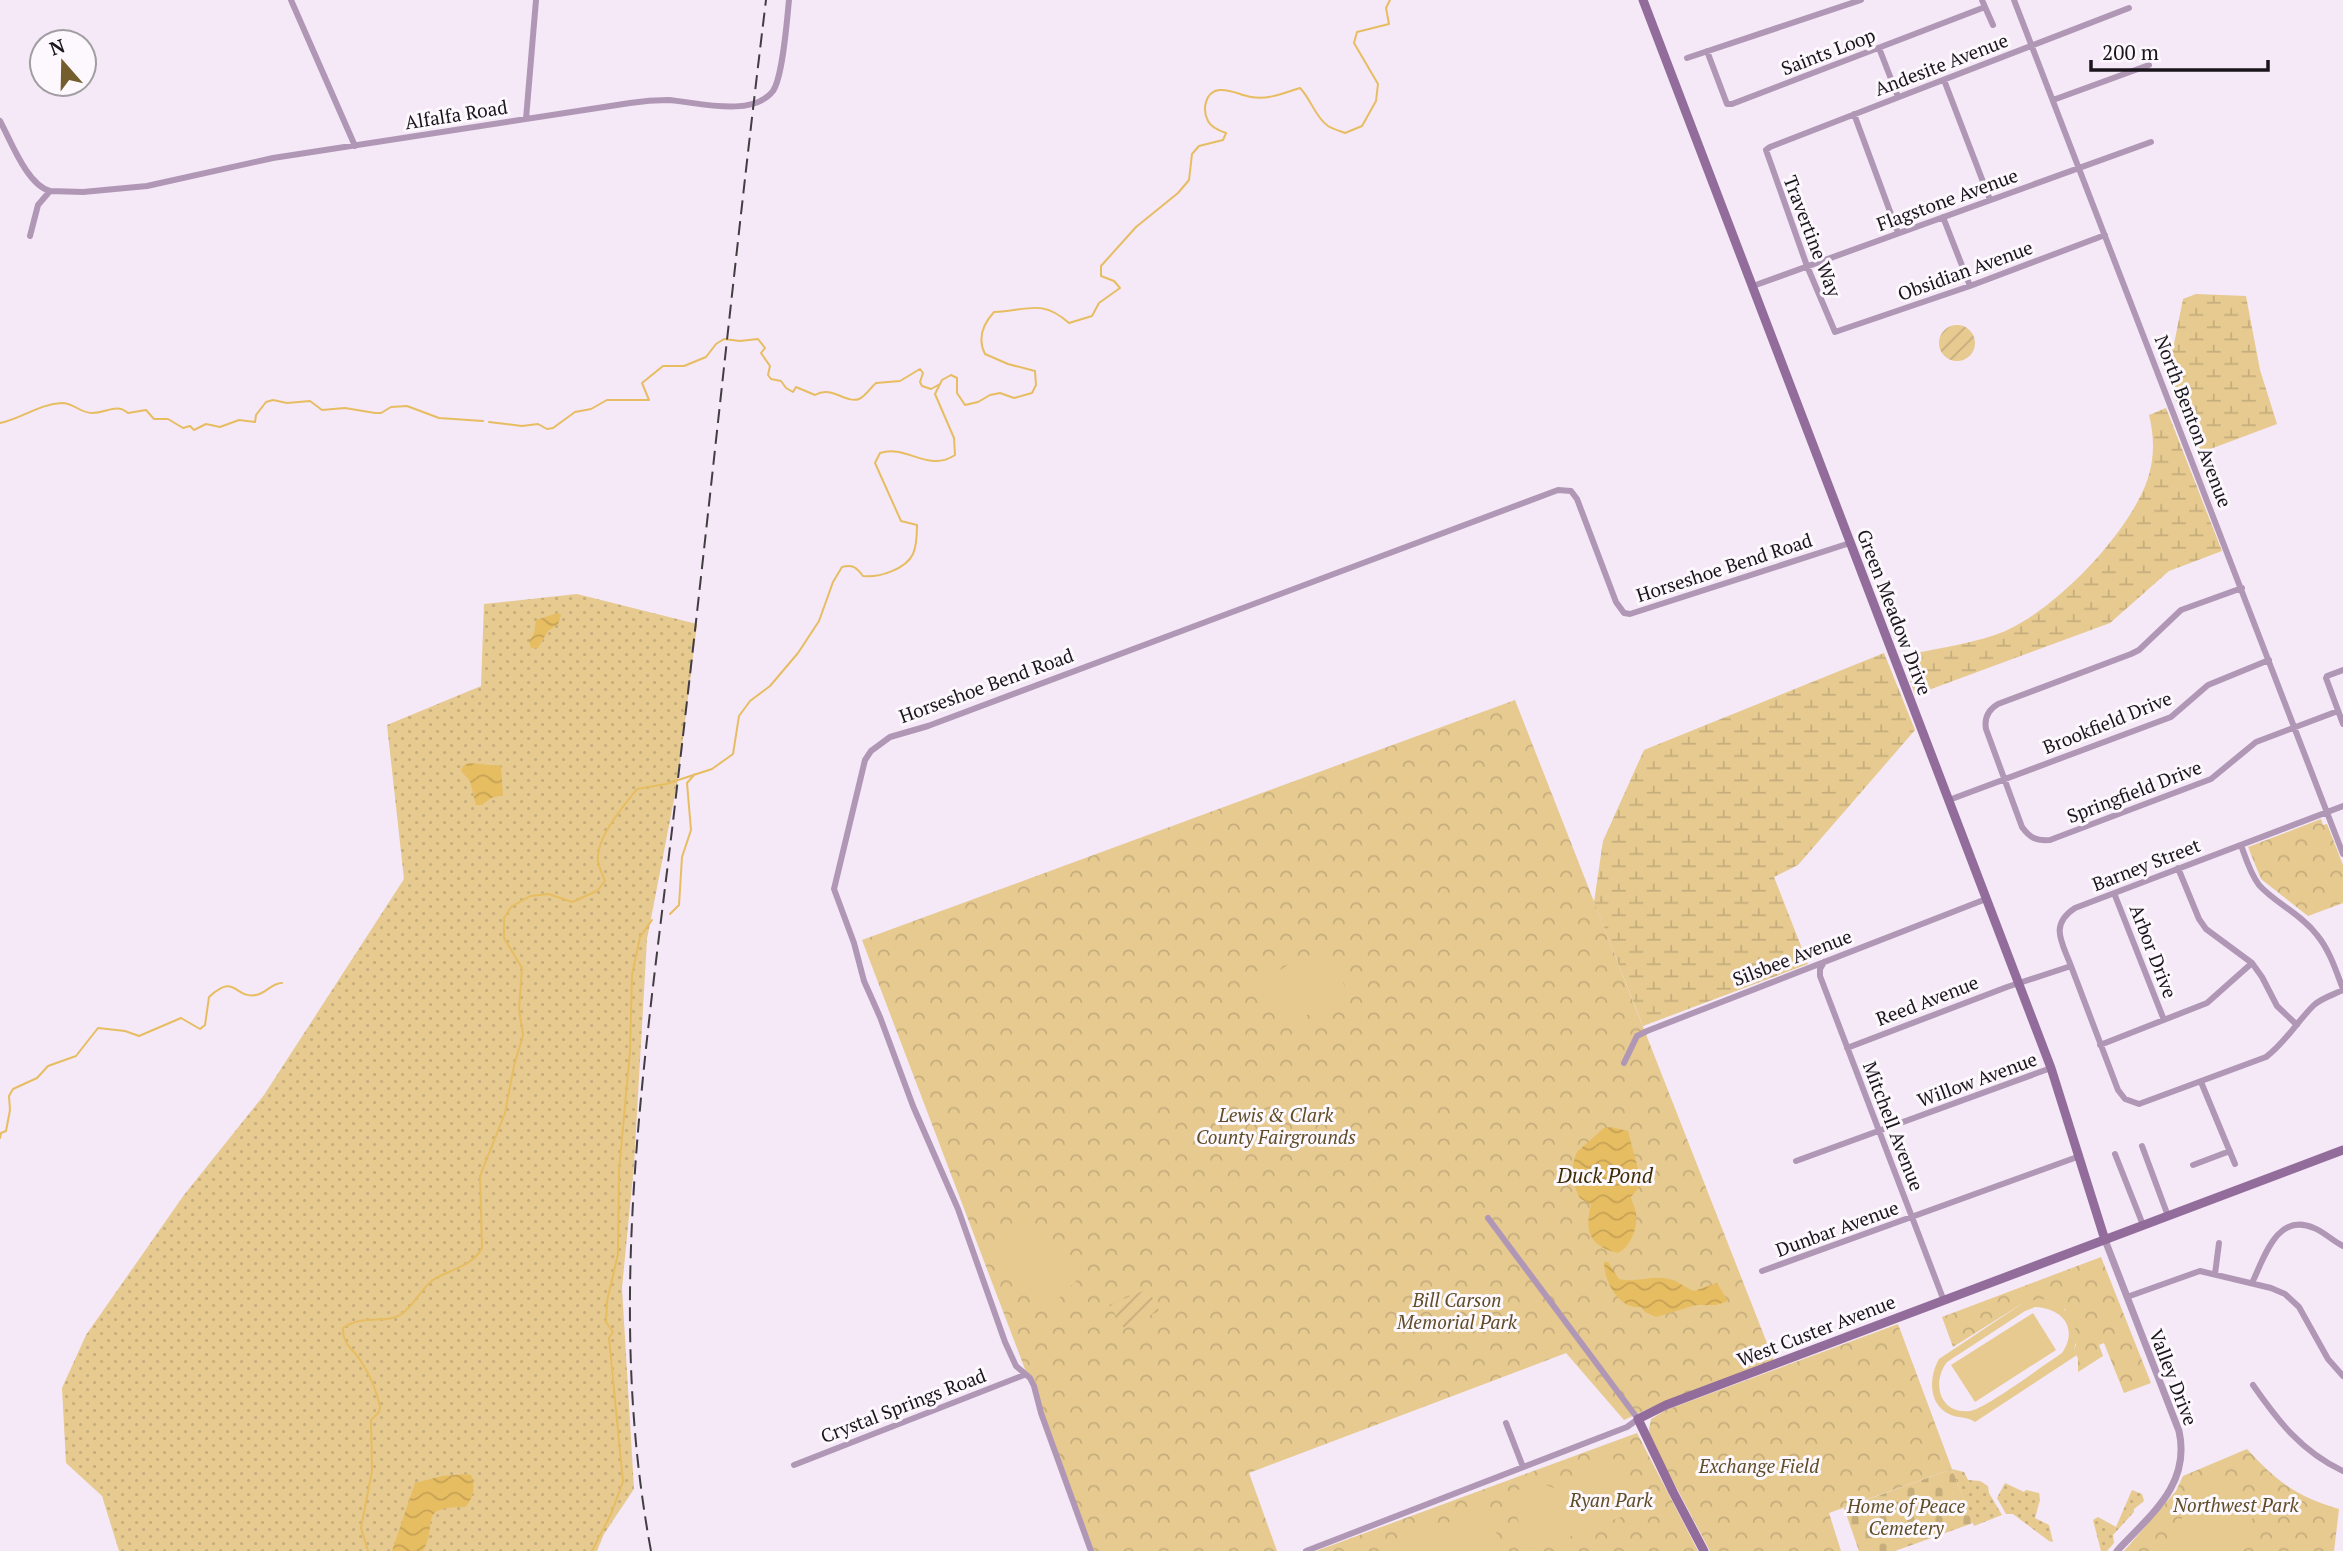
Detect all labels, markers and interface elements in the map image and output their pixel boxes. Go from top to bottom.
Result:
street label: Saints Loop [1777,22,1879,80]
street label: Andesite Avenue [1871,27,2011,101]
north arrow [28,28,98,98]
scale bar [2091,28,2268,72]
text: N [46,32,69,61]
text: 200 m [2102,38,2159,66]
street label: Alfalfa Road [403,93,510,134]
street label: Flagstone Avenue [1873,162,2021,236]
street label: Travertine Way [1778,172,1848,301]
street label: Obsidian Avenue [1894,234,2036,306]
street label: North Benton Avenue [2150,331,2238,511]
street label: Green Meadow Drive [1852,526,1938,698]
street label: Horseshoe Bend Road [1633,527,1816,607]
street label: Horseshoe Bend Road [895,642,1077,728]
street label: Brookfield Drive [2039,685,2175,759]
street label: Springfield Drive [2063,754,2205,828]
street label: Barney Street [2088,832,2204,896]
street label: Arbor Drive [2125,901,2183,1001]
street label: Silsbee Avenue [1729,923,1855,991]
street label: Reed Avenue [1872,969,1982,1031]
street label: Willow Avenue [1914,1046,2040,1112]
street label: Mitchell Avenue [1858,1058,1930,1194]
park label: Lewis & Clark County Fairgrounds [1196,1102,1356,1149]
water label: Duck Pond [1556,1161,1654,1189]
street label: Dunbar Avenue [1772,1194,1902,1262]
park label: Bill Carson Memorial Park [1396,1287,1518,1334]
street label: West Custer Avenue [1733,1288,1899,1372]
street label: Valley Drive [2144,1325,2204,1429]
street label: Crystal Springs Road [817,1362,990,1448]
park label: Exchange Field [1698,1453,1820,1478]
park label: Ryan Park [1568,1487,1653,1512]
park label: Northwest Park [2172,1492,2300,1517]
park label: Home of Peace Cemetery [1846,1493,1965,1540]

